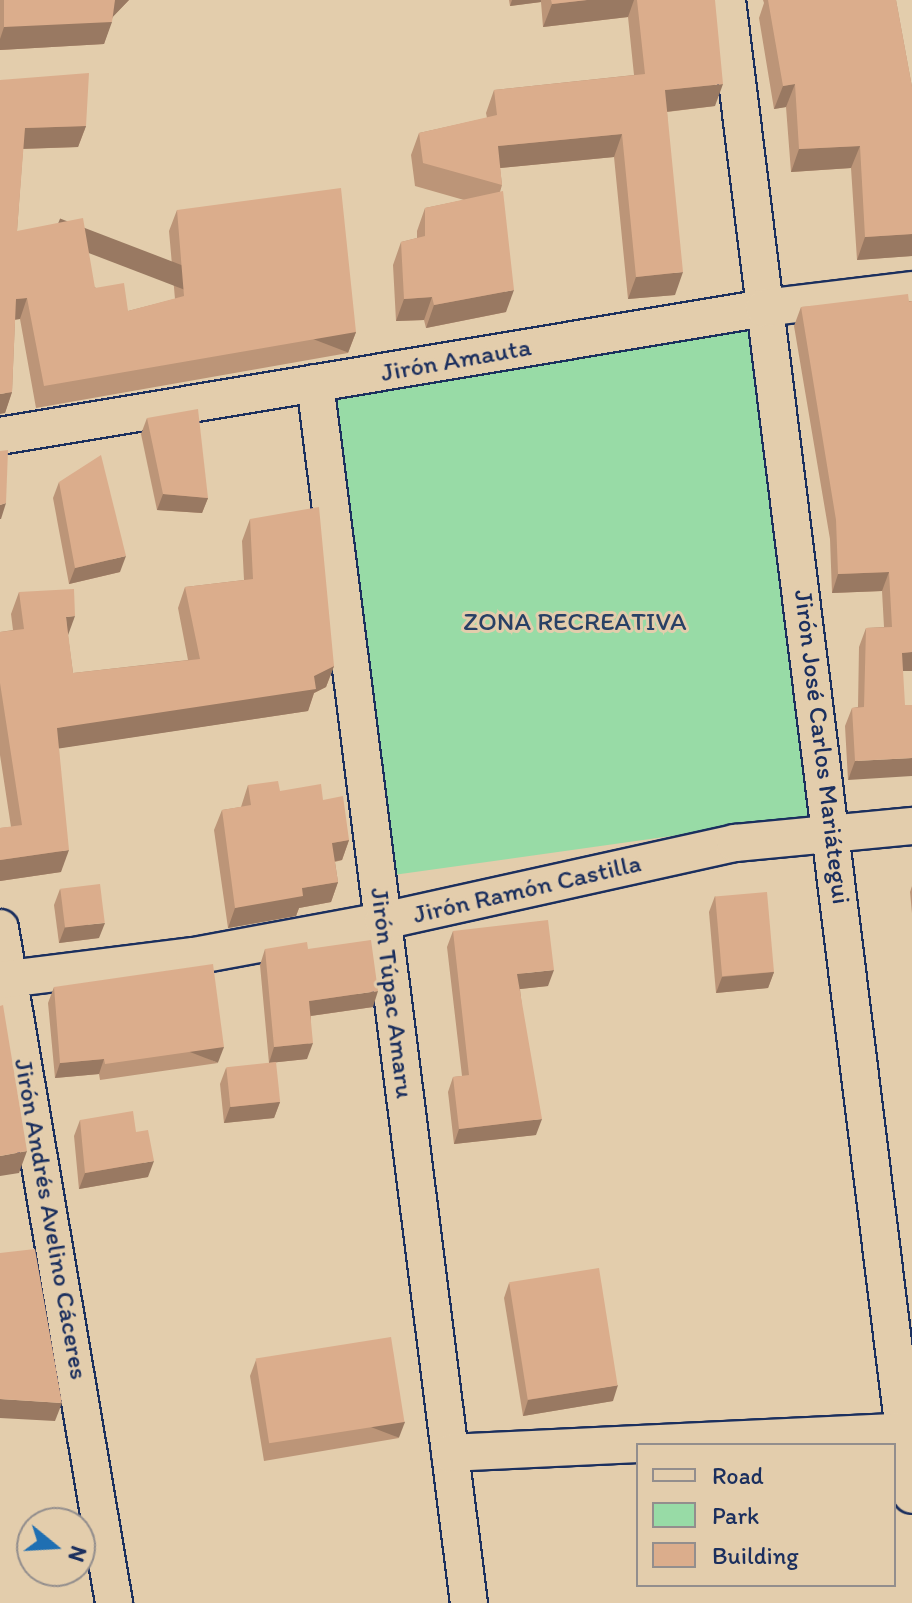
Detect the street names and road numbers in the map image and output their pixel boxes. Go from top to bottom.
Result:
street label: Jirón Amauta [378,331,534,389]
street label: Jirón José Carlos Mariátegui [787,587,857,907]
street label: Jirón Ramón Castilla [410,848,644,930]
street label: Jirón Túpac Amaru [364,886,420,1100]
street label: Jirón Andrés Avelino Cáceres [7,1056,95,1382]

